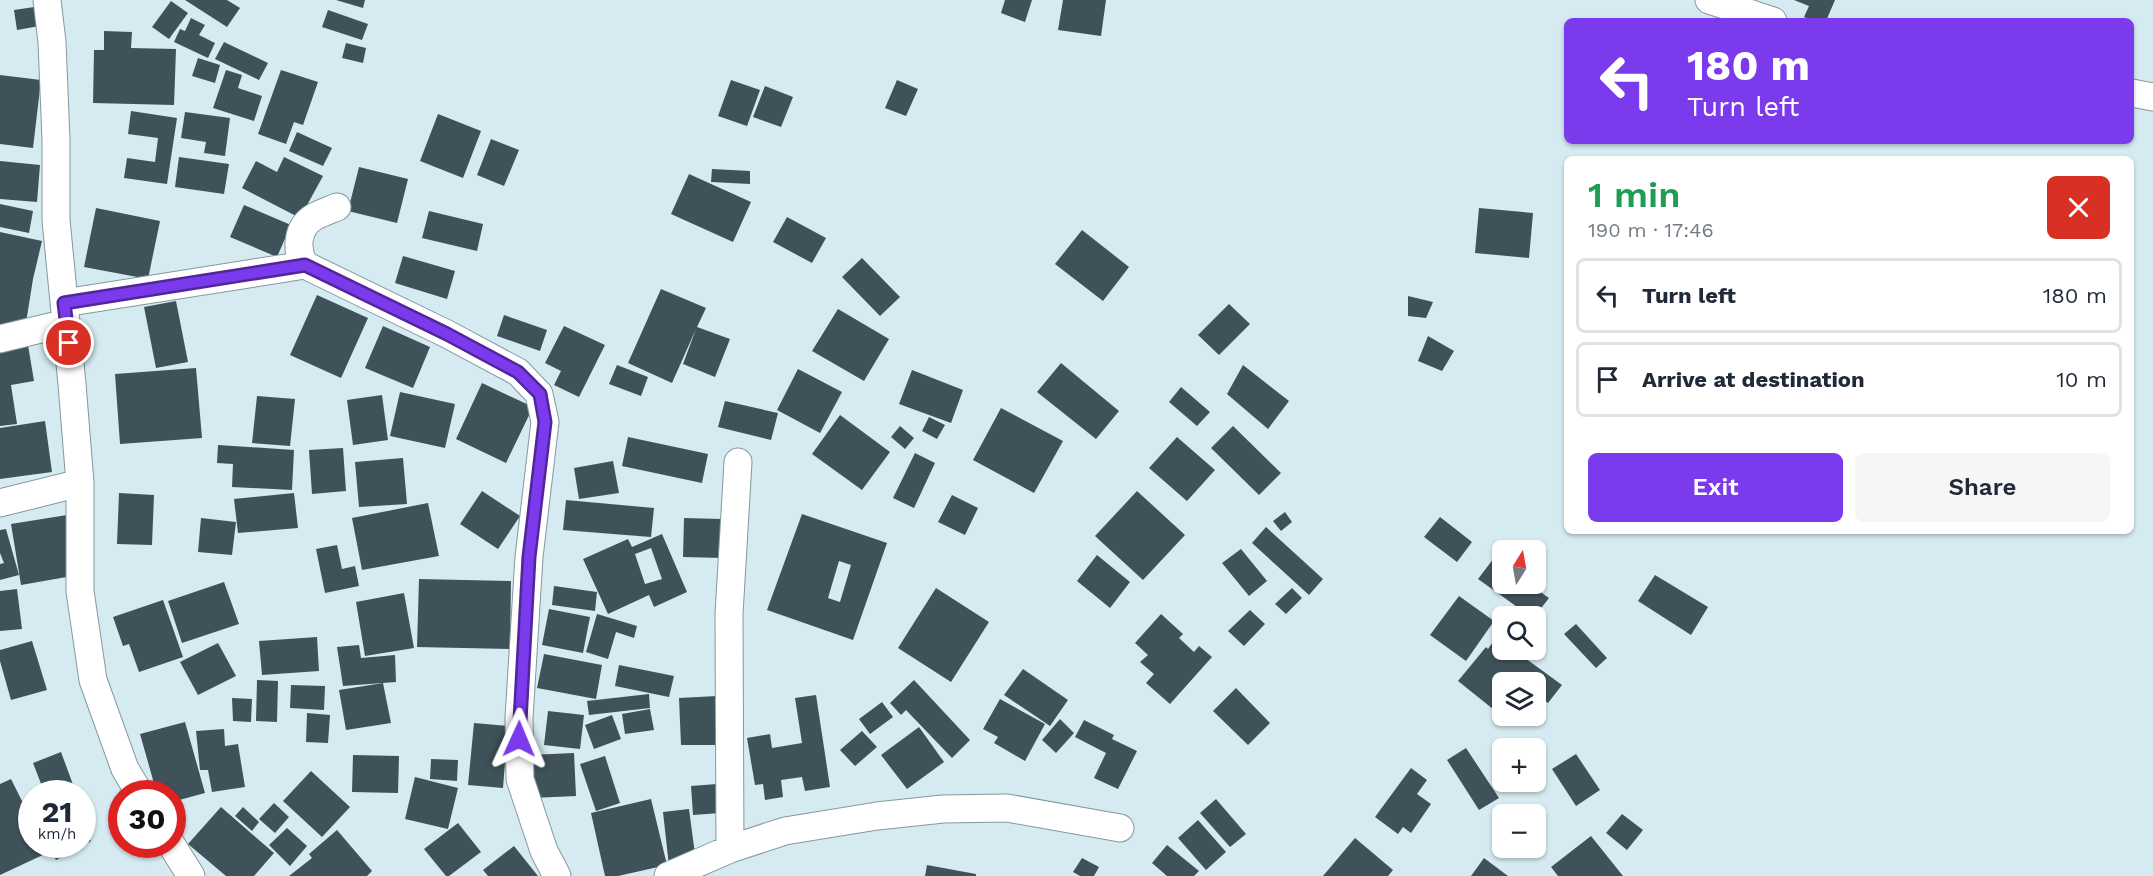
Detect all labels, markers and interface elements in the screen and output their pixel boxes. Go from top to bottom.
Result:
text: 180 m [1687,41,1810,90]
icon: left [1588,42,1666,120]
text: Turn left [1687,91,1799,123]
text: 1 min [1588,174,1680,216]
button: close [2047,176,2110,239]
text: 190 m · 17:46 [1588,218,1714,242]
icon: left [1591,279,1624,312]
text: Turn left [1642,283,1736,308]
text: 180 m [2043,283,2107,308]
pin [43,317,94,368]
icon: arrive [52,326,85,359]
icon: arrive [1591,363,1624,396]
text: Arrive at destination [1642,367,1865,392]
text: 10 m [2056,367,2107,392]
button: Exit [1588,453,1843,522]
button: Share [1855,453,2110,522]
north arrow [1492,540,1546,594]
map controls [1492,540,1546,858]
button: search [1492,606,1546,660]
button: layers [1492,672,1546,726]
position arrow [487,707,551,771]
button: + [1492,738,1546,792]
speed limit sign: 30 [108,780,186,858]
text: 21 [42,794,72,829]
button: − [1492,804,1546,858]
text: km/h [38,825,76,843]

